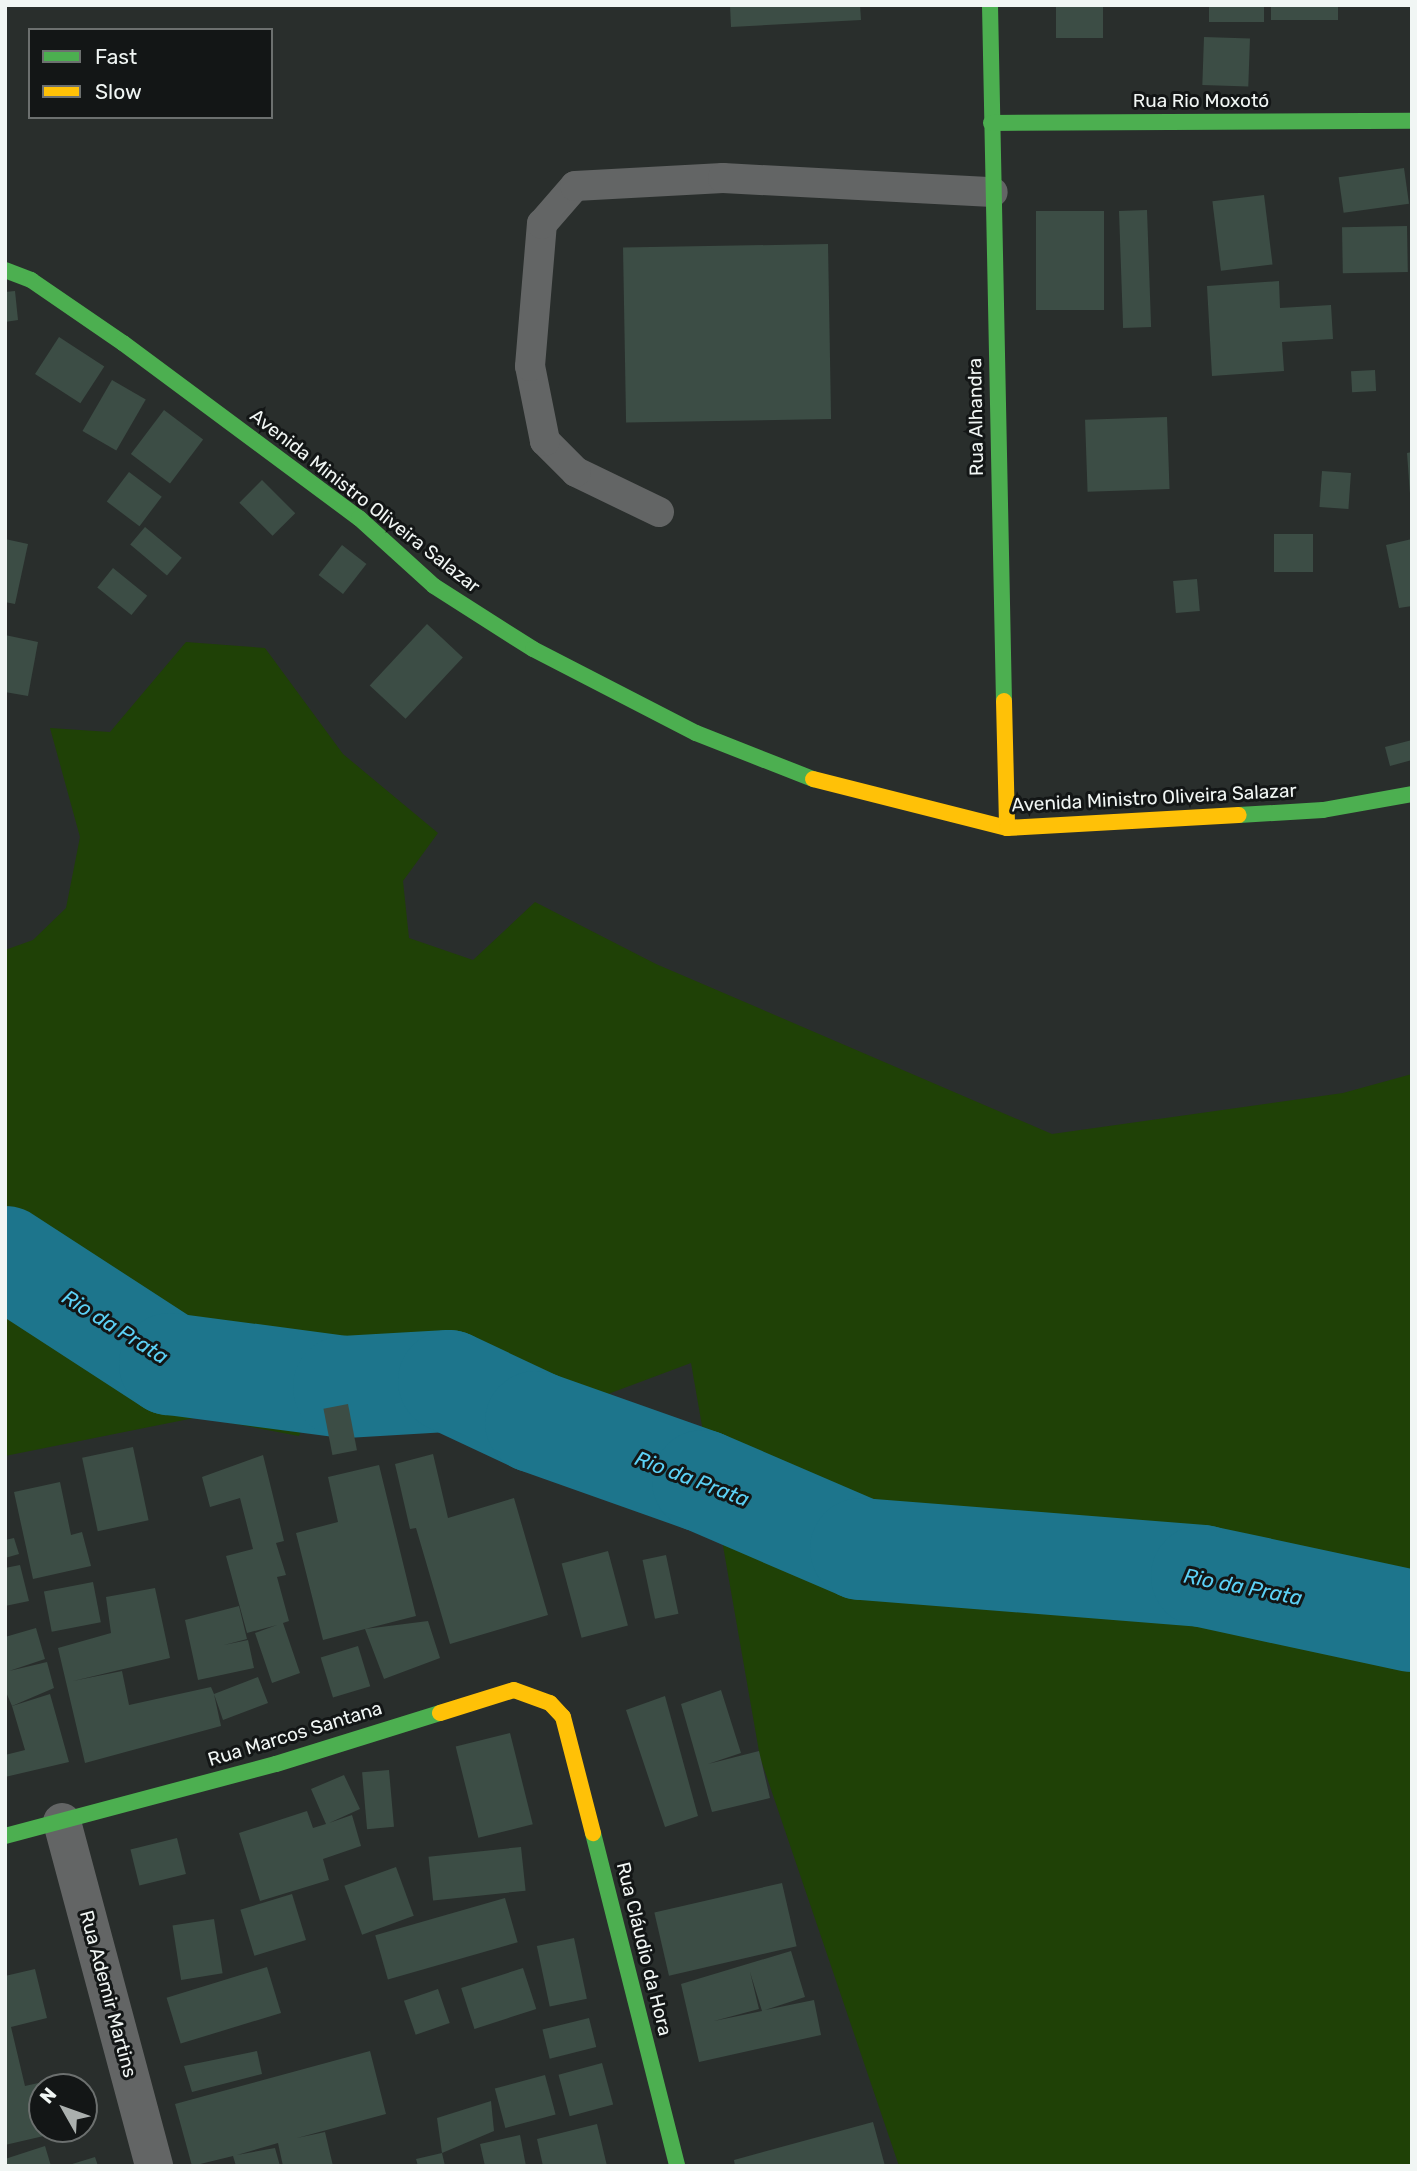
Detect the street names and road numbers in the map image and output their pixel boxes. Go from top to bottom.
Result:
street label: Rua Rio Moxotó [1133,90,1269,112]
street label: Rua Alhandra [964,357,988,477]
street label: Avenida Ministro Oliveira Salazar [245,404,485,598]
street label: Avenida Ministro Oliveira Salazar [1011,779,1297,817]
street label: Rua Marcos Santana [205,1697,385,1771]
street label: Rua Cláudio da Hora [611,1860,677,2038]
street label: Rua Ademir Martins [75,1908,141,2080]

